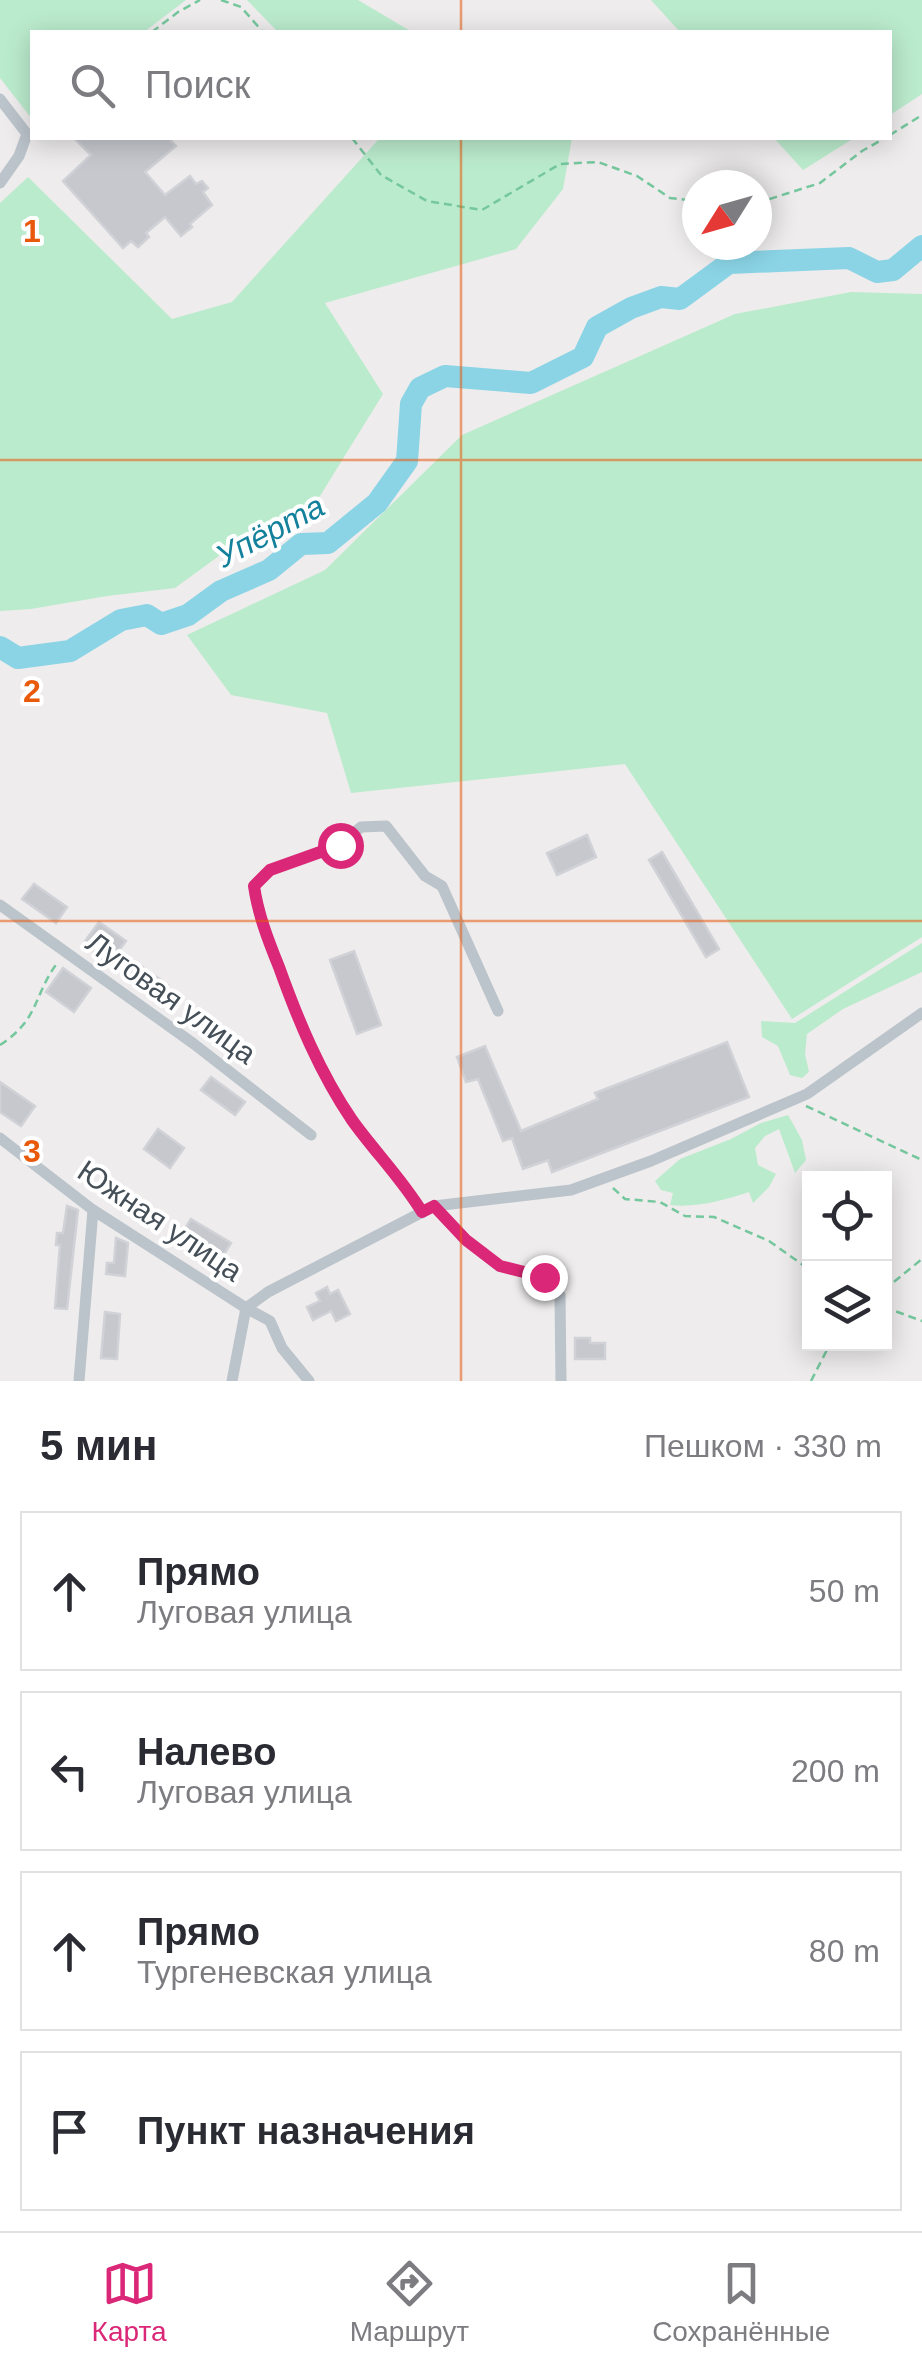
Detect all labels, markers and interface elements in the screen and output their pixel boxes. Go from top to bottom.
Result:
search box [30,30,892,140]
icon: search [65,58,120,113]
text: Поиск [145,64,250,106]
north arrow [682,170,772,260]
text: 1 [23,213,41,249]
water label: Упёрта [209,488,330,575]
text: 2 [23,673,41,709]
route start [318,823,364,869]
street label: Луговая улица [80,925,263,1070]
text: 3 [23,1133,41,1169]
street label: Южная улица [72,1154,249,1288]
map controls [802,1171,892,1351]
button: locate [802,1171,892,1261]
route end [522,1255,568,1301]
button: layers [802,1261,892,1351]
text: 5 мин [40,1422,157,1469]
text: Пешком · 330 m [644,1428,882,1464]
text: Прямо [137,1551,260,1593]
icon: ahead [42,1564,97,1619]
text: 50 m [809,1573,880,1609]
text: Луговая улица [137,1594,352,1630]
text: Налево [137,1731,276,1773]
icon: left [42,1744,97,1799]
text: 200 m [791,1753,880,1789]
text: Луговая улица [137,1774,352,1810]
text: Прямо [137,1911,260,1953]
icon: ahead [42,1924,97,1979]
text: 80 m [809,1933,880,1969]
text: Тургеневская улица [137,1954,432,1990]
icon: arrive [42,2104,97,2159]
text: Пункт назначения [137,2110,475,2152]
tab: Карта [92,2256,167,2348]
tab: Маршрут [350,2256,469,2348]
tab: Сохранённые [652,2256,830,2348]

